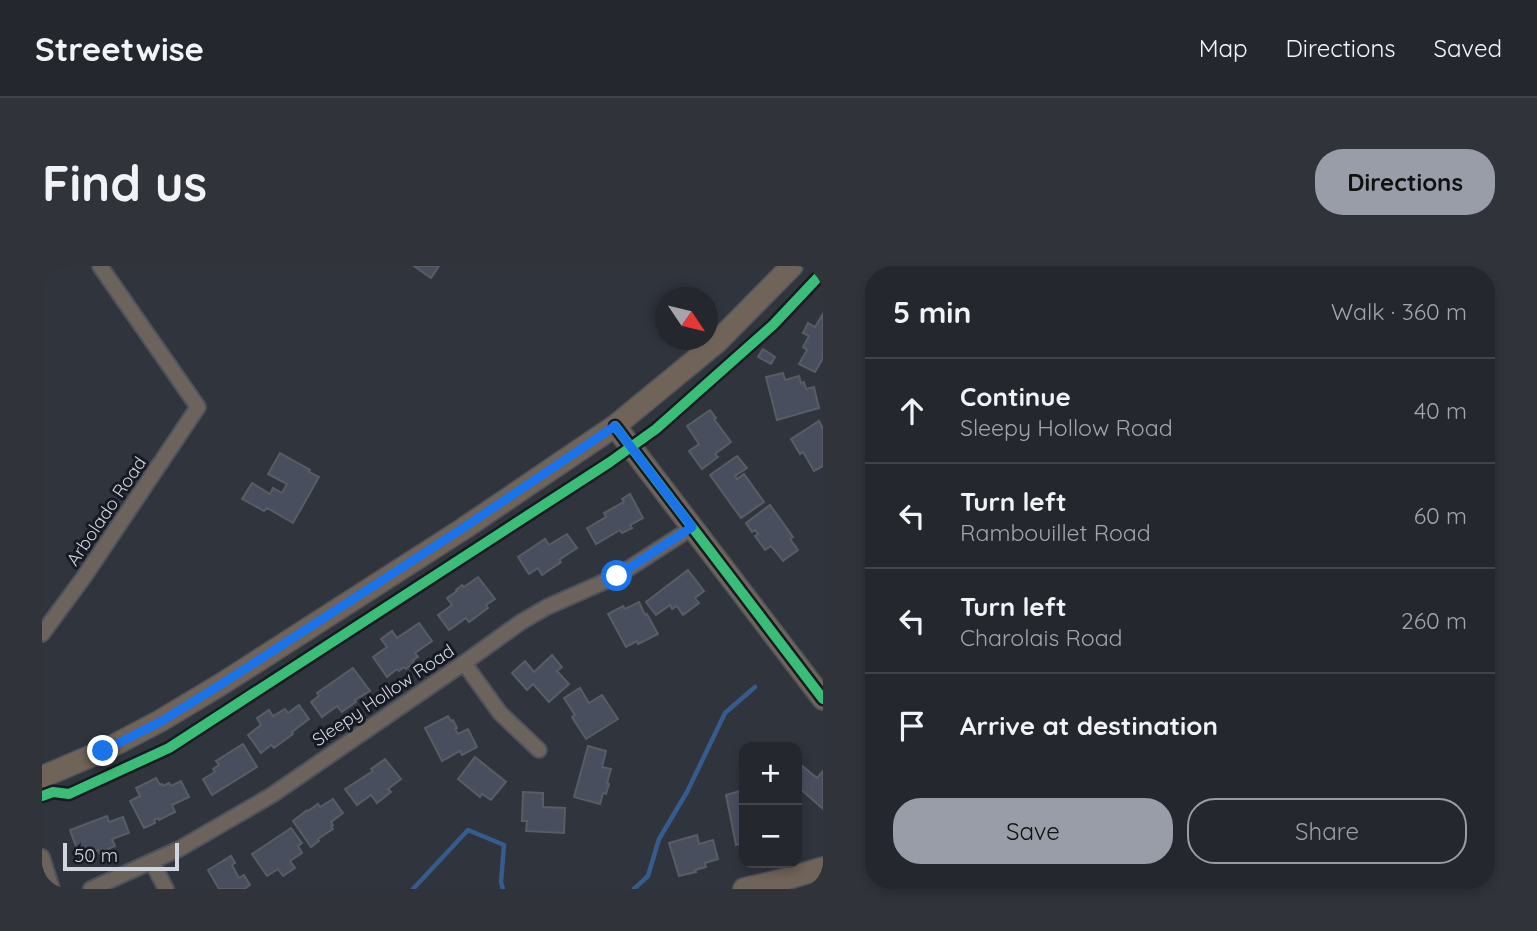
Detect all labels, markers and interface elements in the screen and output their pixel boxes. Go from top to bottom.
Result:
text: Streetwise [35,28,204,69]
text: Map [1199,33,1248,63]
text: Directions [1286,33,1396,63]
text: Saved [1434,33,1502,63]
button: Directions [1315,149,1495,215]
text: Find us [42,152,207,213]
north arrow [655,287,718,350]
text: 5 min [893,293,971,331]
text: Walk · 360 m [1331,297,1467,326]
text: Continue [960,380,1071,413]
icon: ahead [893,392,931,430]
text: 40 m [1414,396,1467,425]
text: Sleepy Hollow Road [960,413,1173,442]
street label: Arbolado Road [61,452,151,570]
text: Turn left [960,485,1067,518]
icon: left [893,497,931,535]
text: 60 m [1414,501,1467,530]
text: Rambouillet Road [960,518,1151,547]
route start [601,560,632,591]
text: Turn left [960,590,1067,623]
icon: left [893,602,931,640]
text: 260 m [1401,606,1467,635]
text: Charolais Road [960,623,1123,652]
street label: Sleepy Hollow Road [308,639,458,751]
icon: arrive [893,707,931,745]
text: Arrive at destination [960,709,1218,742]
route end [87,735,118,766]
map controls [739,742,802,868]
button: + [739,742,802,805]
button: Save [893,798,1173,864]
button: Share [1187,798,1467,864]
button: − [739,805,802,868]
scale bar [63,840,178,872]
text: 50 m [74,843,118,867]

